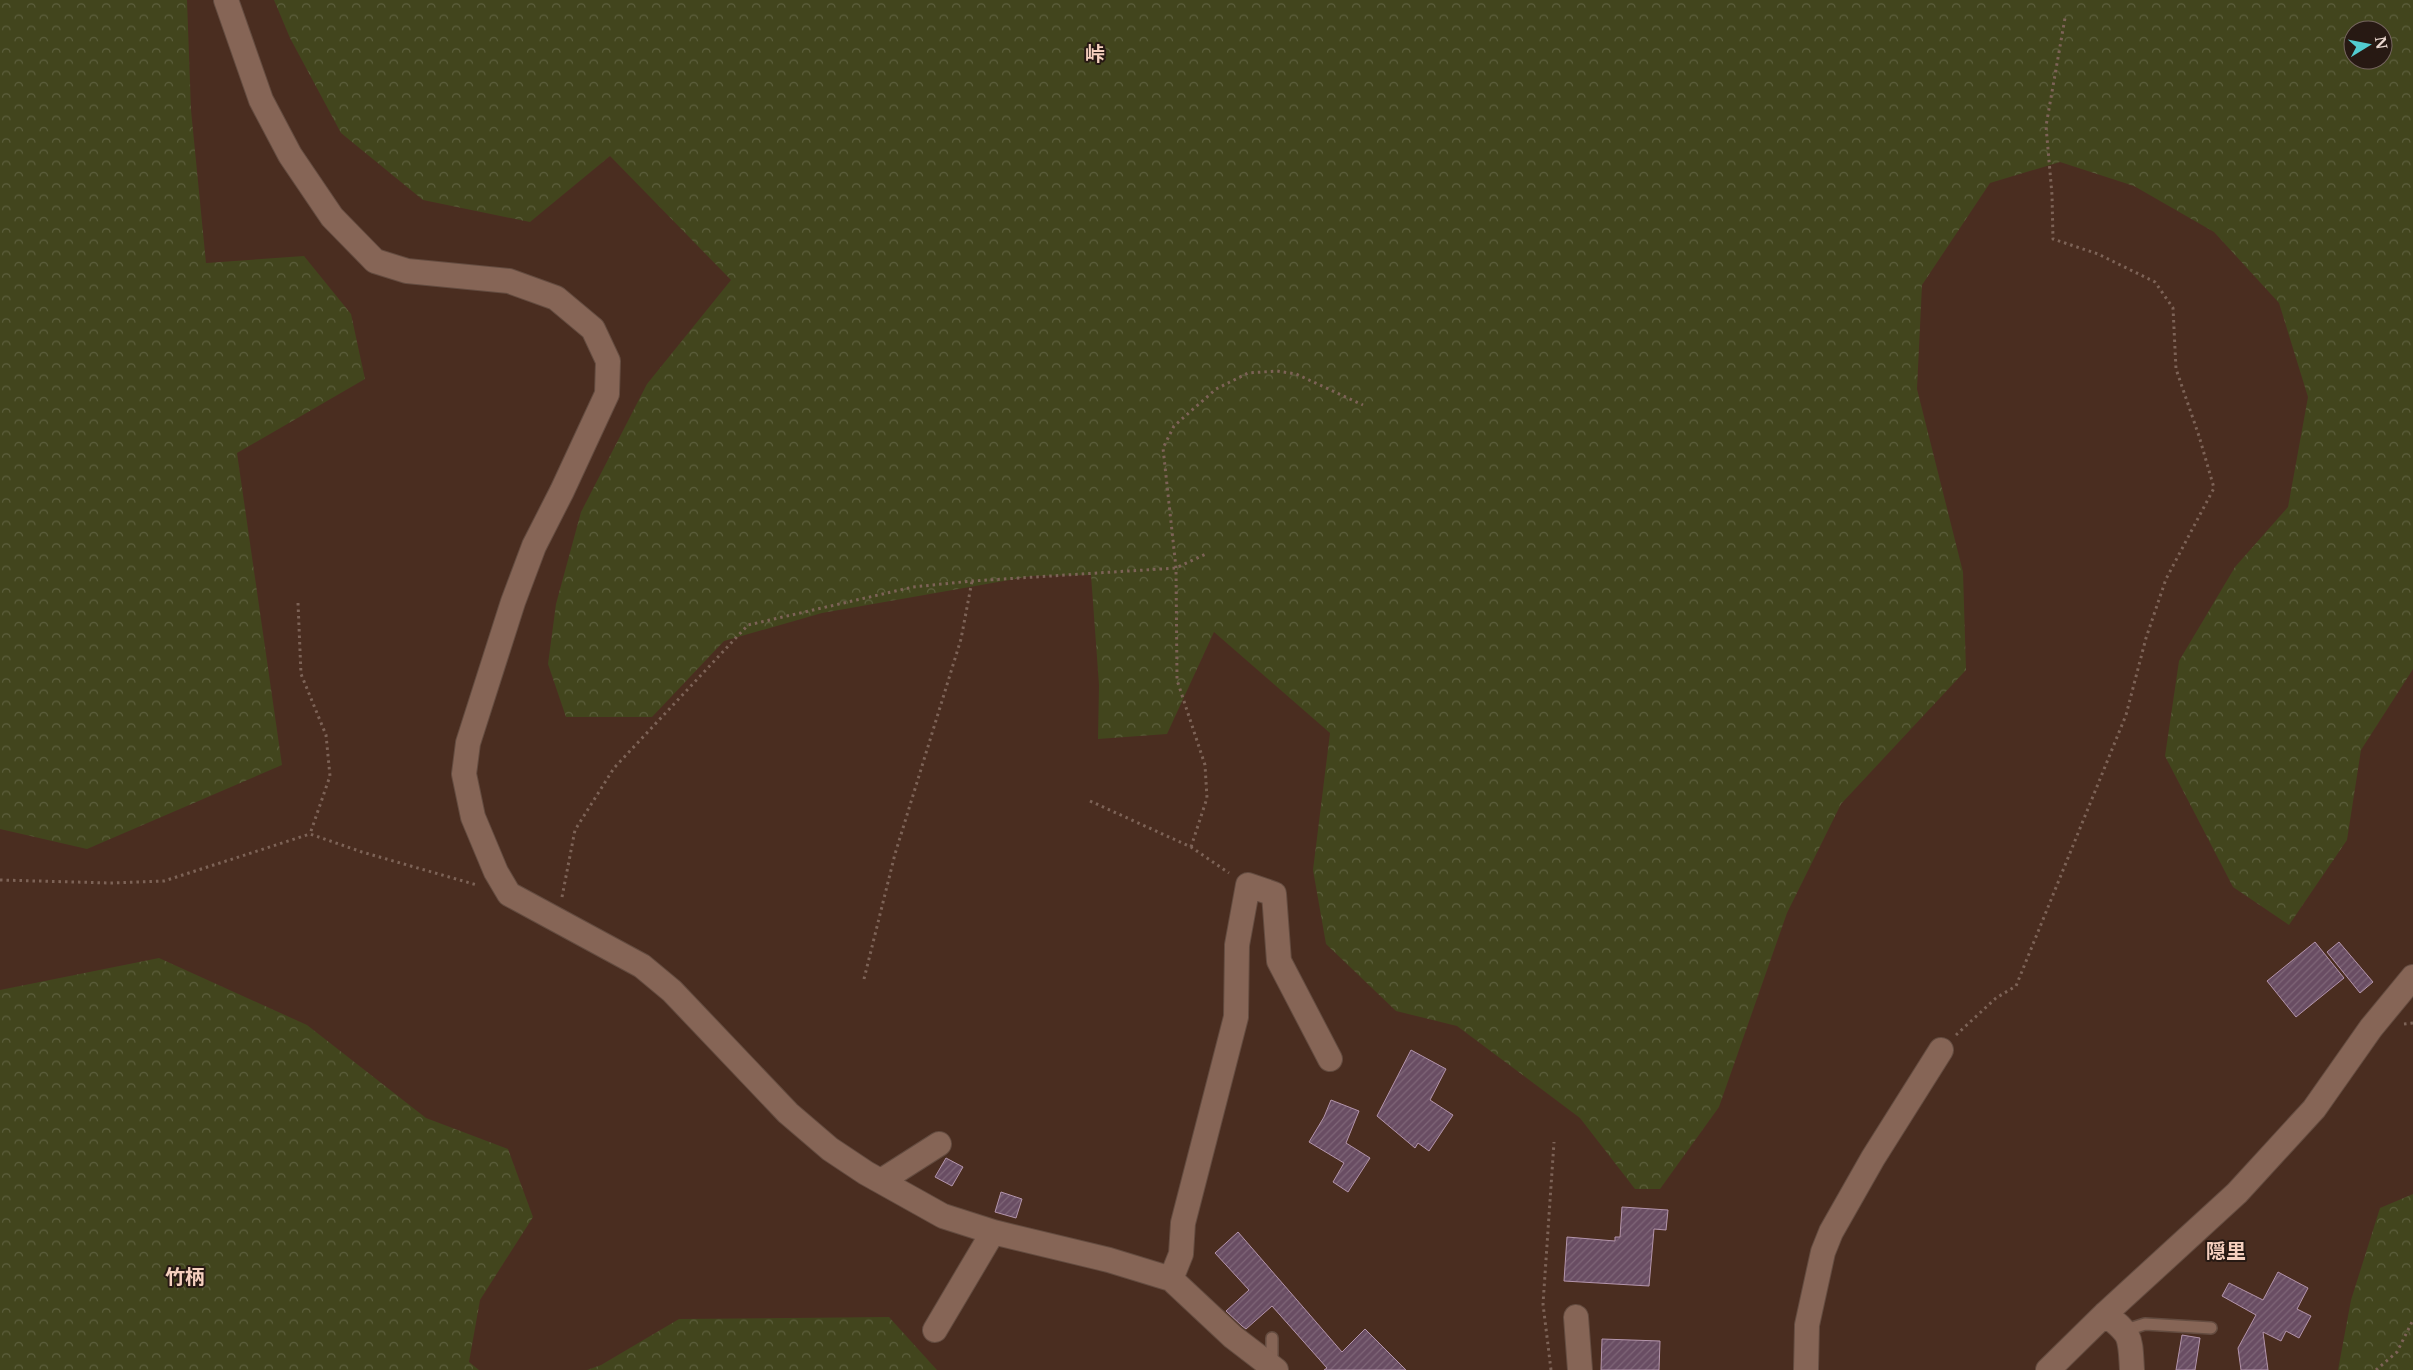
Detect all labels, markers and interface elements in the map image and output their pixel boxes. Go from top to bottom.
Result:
north arrow [2343,20,2393,70]
text: N [2371,35,2391,51]
district label: 峠 [1085,42,1105,66]
district label: 隠里 [2206,1239,2246,1263]
district label: 竹柄 [165,1265,205,1289]

